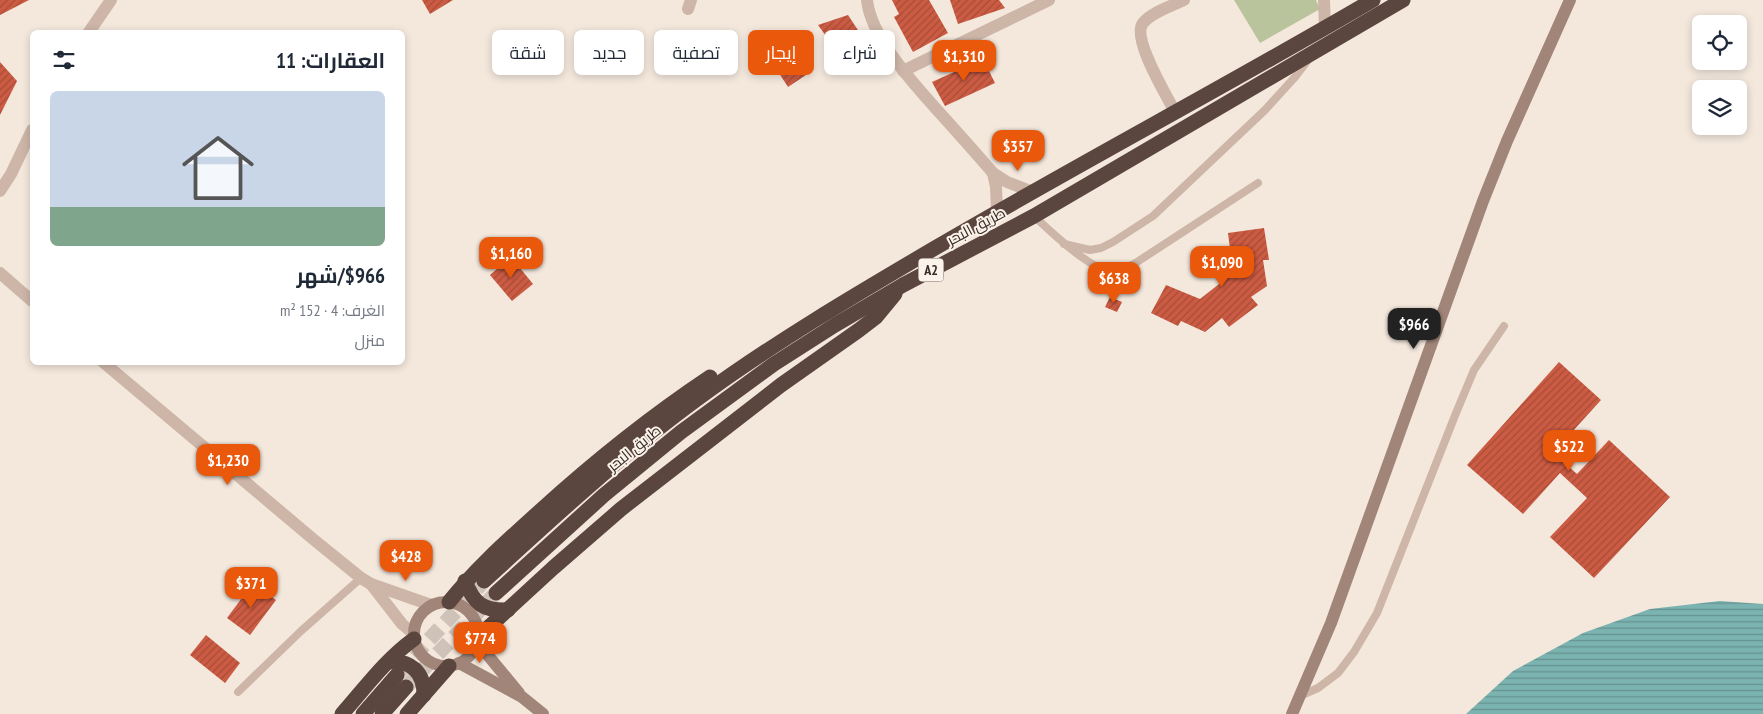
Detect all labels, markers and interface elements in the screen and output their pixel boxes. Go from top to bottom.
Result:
map controls [1692,15,1747,135]
button: locate [1692,15,1747,70]
chip: شقة [492,30,564,75]
chip: جديد [574,30,644,75]
chip: تصفية [654,30,738,75]
chip: إيجار [748,30,814,75]
chip: شراء [824,30,895,75]
pin: $1,310 [923,39,1005,82]
icon: filters [50,46,78,74]
text: $1,310 [943,46,985,66]
text: العقارات: 11 [276,47,385,74]
button: layers [1692,80,1747,135]
icon: home [173,123,263,213]
pin: $357 [988,130,1048,172]
text: $357 [1003,136,1033,156]
street label: طريق البحر [943,203,1009,251]
pin: $1,160 [470,236,552,279]
text: $1,160 [490,243,532,263]
pin: $1,090 [1181,246,1263,288]
text: $1,090 [1201,252,1243,272]
road number: A2 [918,258,944,282]
text: $966/شهر [296,262,385,289]
pin: $638 [1084,262,1144,304]
text: $638 [1099,268,1129,288]
text: الغرف: 4 · 152 m² [280,300,385,320]
pin: $966 [1384,308,1444,350]
text: $966 [1399,314,1429,334]
text: منزل [355,330,385,350]
street label: طريق البحر [603,421,665,477]
pin: $522 [1539,430,1599,472]
text: $522 [1554,436,1584,456]
pin: $1,230 [187,444,269,486]
text: $1,230 [207,450,249,470]
pin: $428 [376,540,436,582]
text: $428 [391,546,421,566]
pin: $371 [221,566,281,609]
text: $371 [236,573,266,593]
pin: $774 [450,622,510,664]
text: $774 [465,628,495,648]

